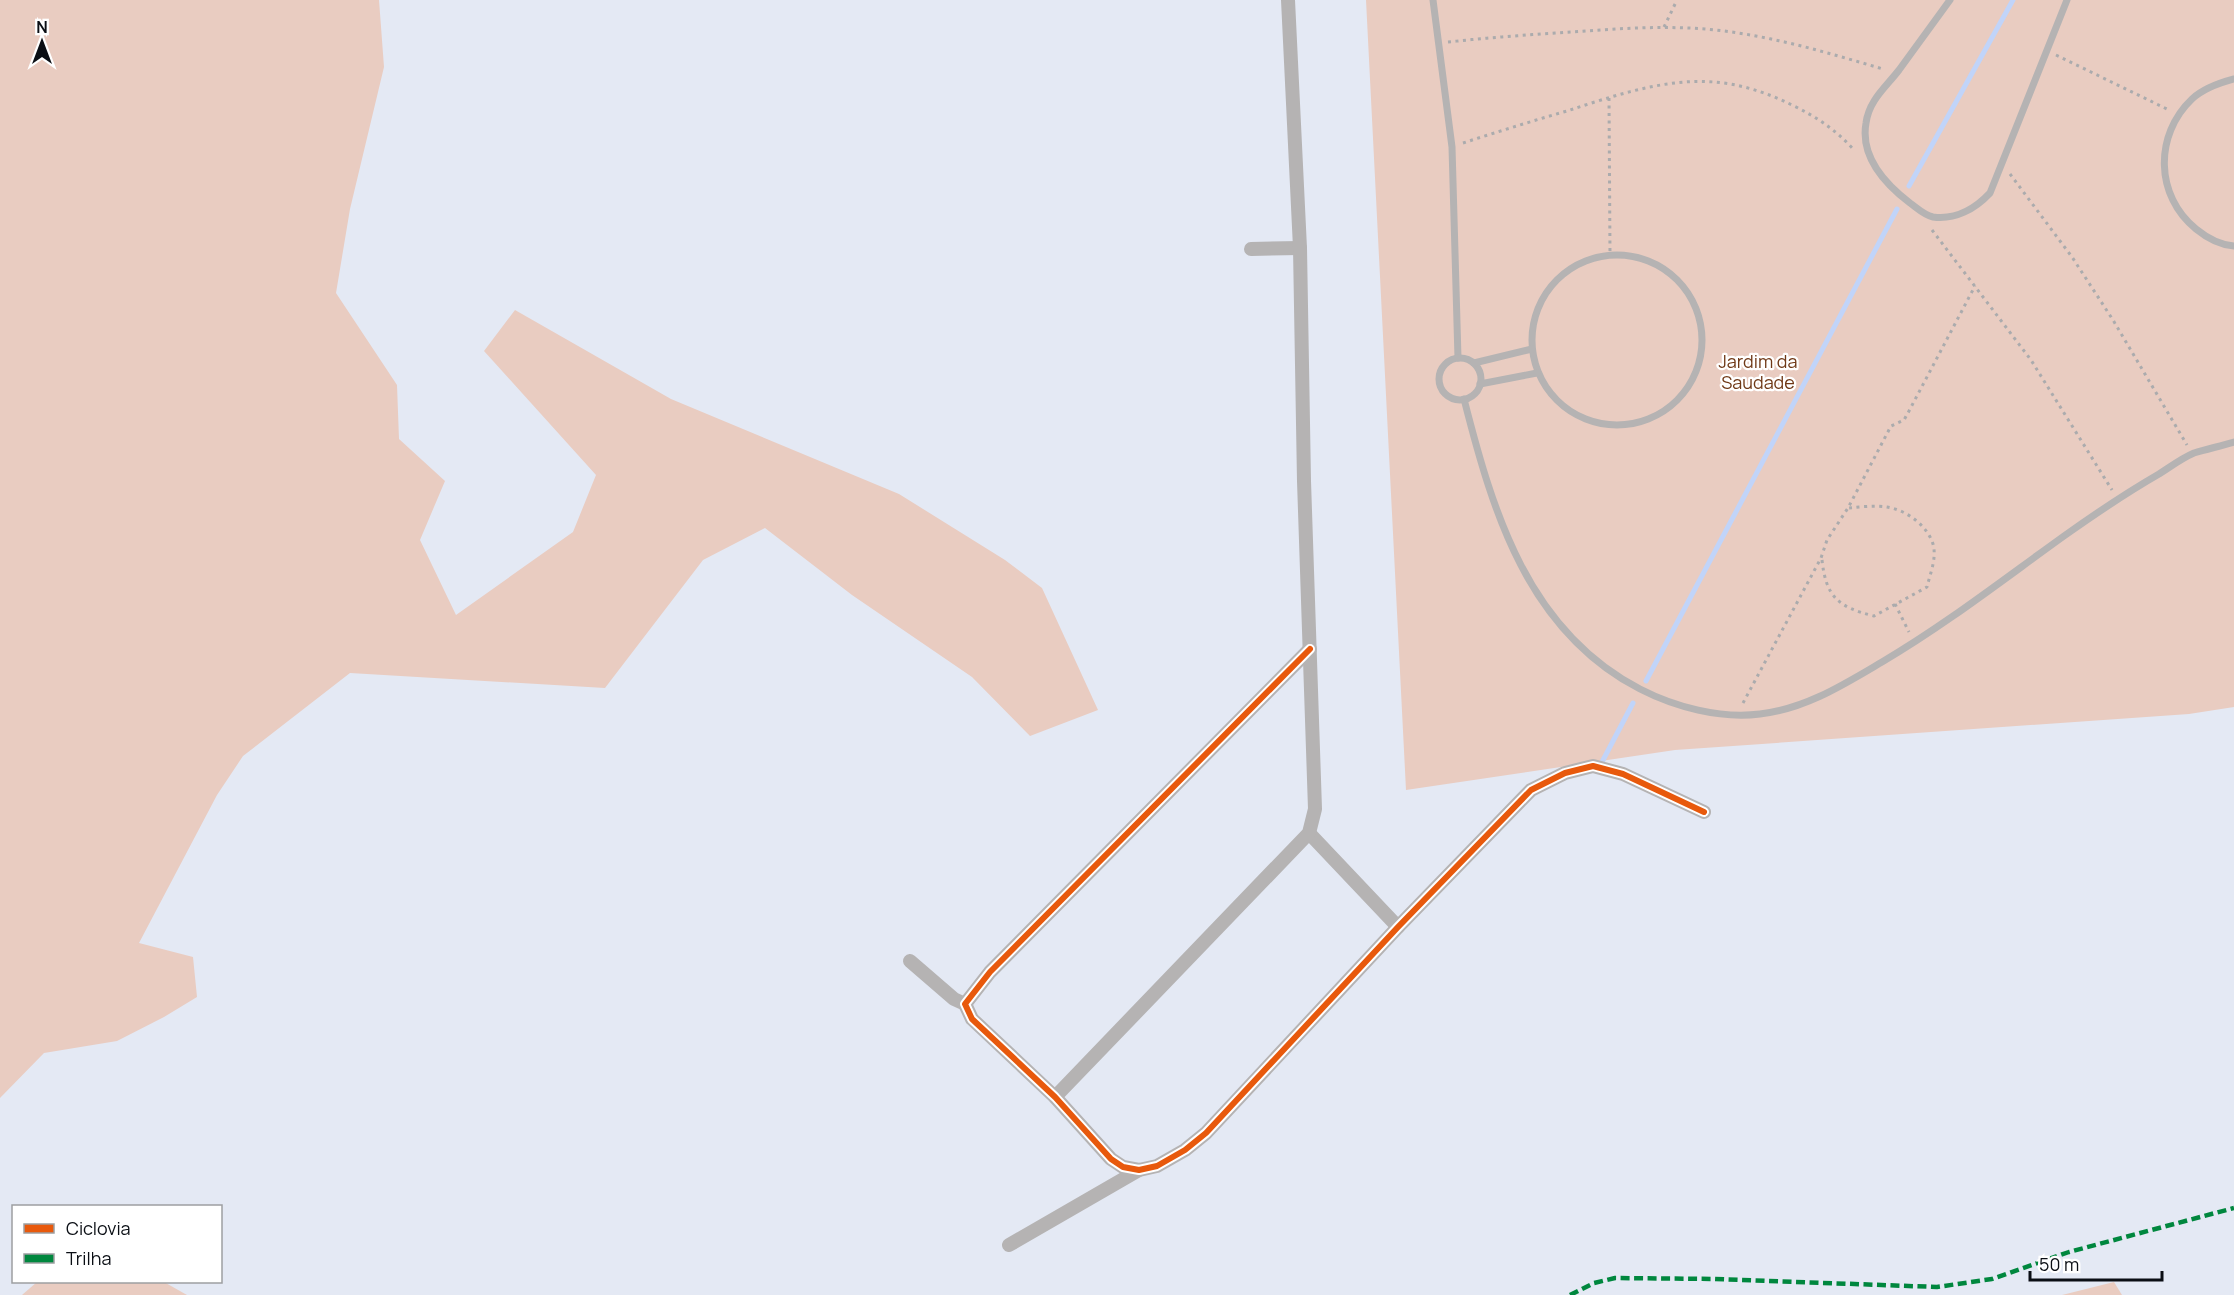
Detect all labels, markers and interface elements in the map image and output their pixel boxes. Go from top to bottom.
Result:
north arrow [12,12,72,72]
text: N [36,16,48,38]
park label: Jardim da Saudade [1718,349,1798,394]
legend [12,1205,222,1283]
text: Ciclovia [66,1216,131,1240]
scale bar [2030,1244,2162,1282]
text: Trilha [66,1246,111,1270]
text: 50 m [2039,1252,2079,1276]

